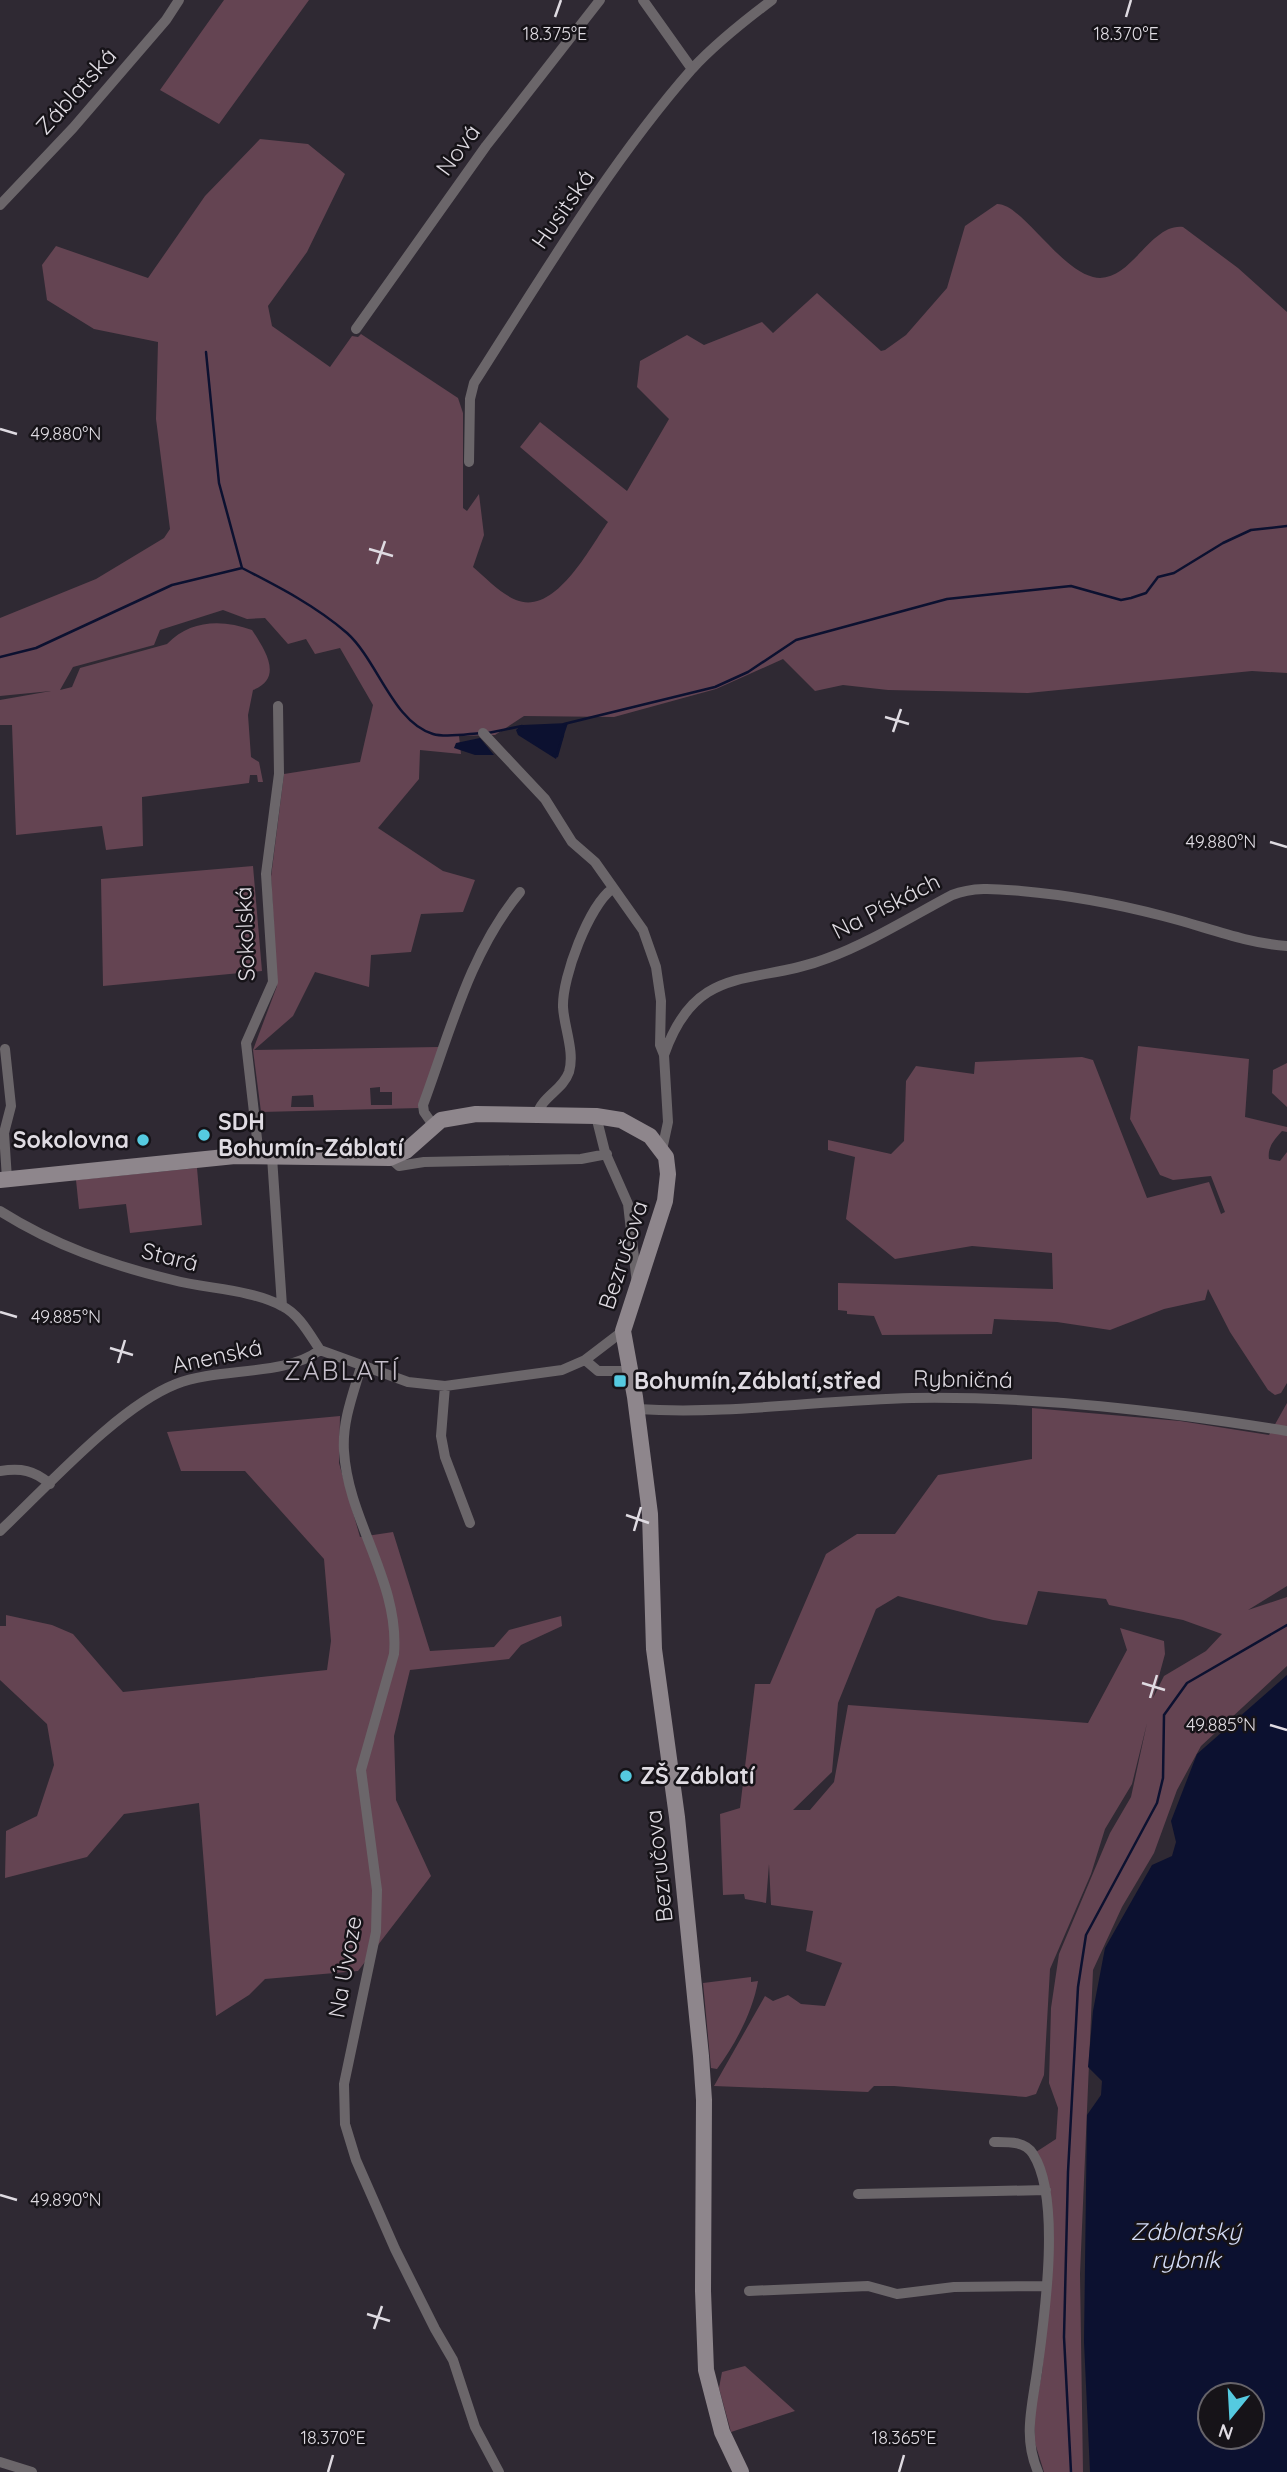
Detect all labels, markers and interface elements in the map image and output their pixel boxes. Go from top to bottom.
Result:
text: 18.375°E [523,22,587,45]
text: 18.370°E [1093,22,1159,45]
street label: Záblatská [29,41,122,140]
street label: Nová [429,118,486,181]
street label: Husitská [525,163,600,254]
text: 49.880°N [31,422,101,445]
text: 49.880°N [1186,830,1256,853]
street label: Na Pískách [827,866,945,945]
street label: Sokolská [228,886,261,982]
place label: SDH Bohumín-Záblatí [218,1107,405,1162]
place label: Sokolovna [13,1125,129,1154]
marker: SDH Bohumín-Záblatí [196,1127,212,1143]
marker: Sokolovna [135,1132,151,1148]
street label: Bezručova [591,1197,654,1313]
street label: Stará [139,1236,201,1278]
text: 49.885°N [31,1305,101,1328]
street label: Anenská [169,1332,265,1379]
district label: ZÁBLATÍ [284,1354,400,1387]
street label: Rybničná [913,1363,1013,1394]
place label: Bohumín,Záblatí,střed [634,1366,881,1395]
marker: Bohumín,Záblatí,střed [612,1373,628,1389]
text: 49.885°N [1186,1713,1256,1736]
place label: ZŠ Záblatí [640,1761,756,1790]
marker: ZŠ Záblatí [618,1768,634,1784]
street label: Bezručova [638,1809,679,1924]
street label: Na Úvoze [321,1914,368,2020]
text: 49.890°N [30,2188,102,2211]
water label: Záblatský rybník [1131,2216,1243,2274]
north arrow [1196,2381,1266,2451]
text: N [1215,2419,1236,2446]
text: 18.370°E [300,2426,366,2449]
text: 18.365°E [872,2426,936,2449]

